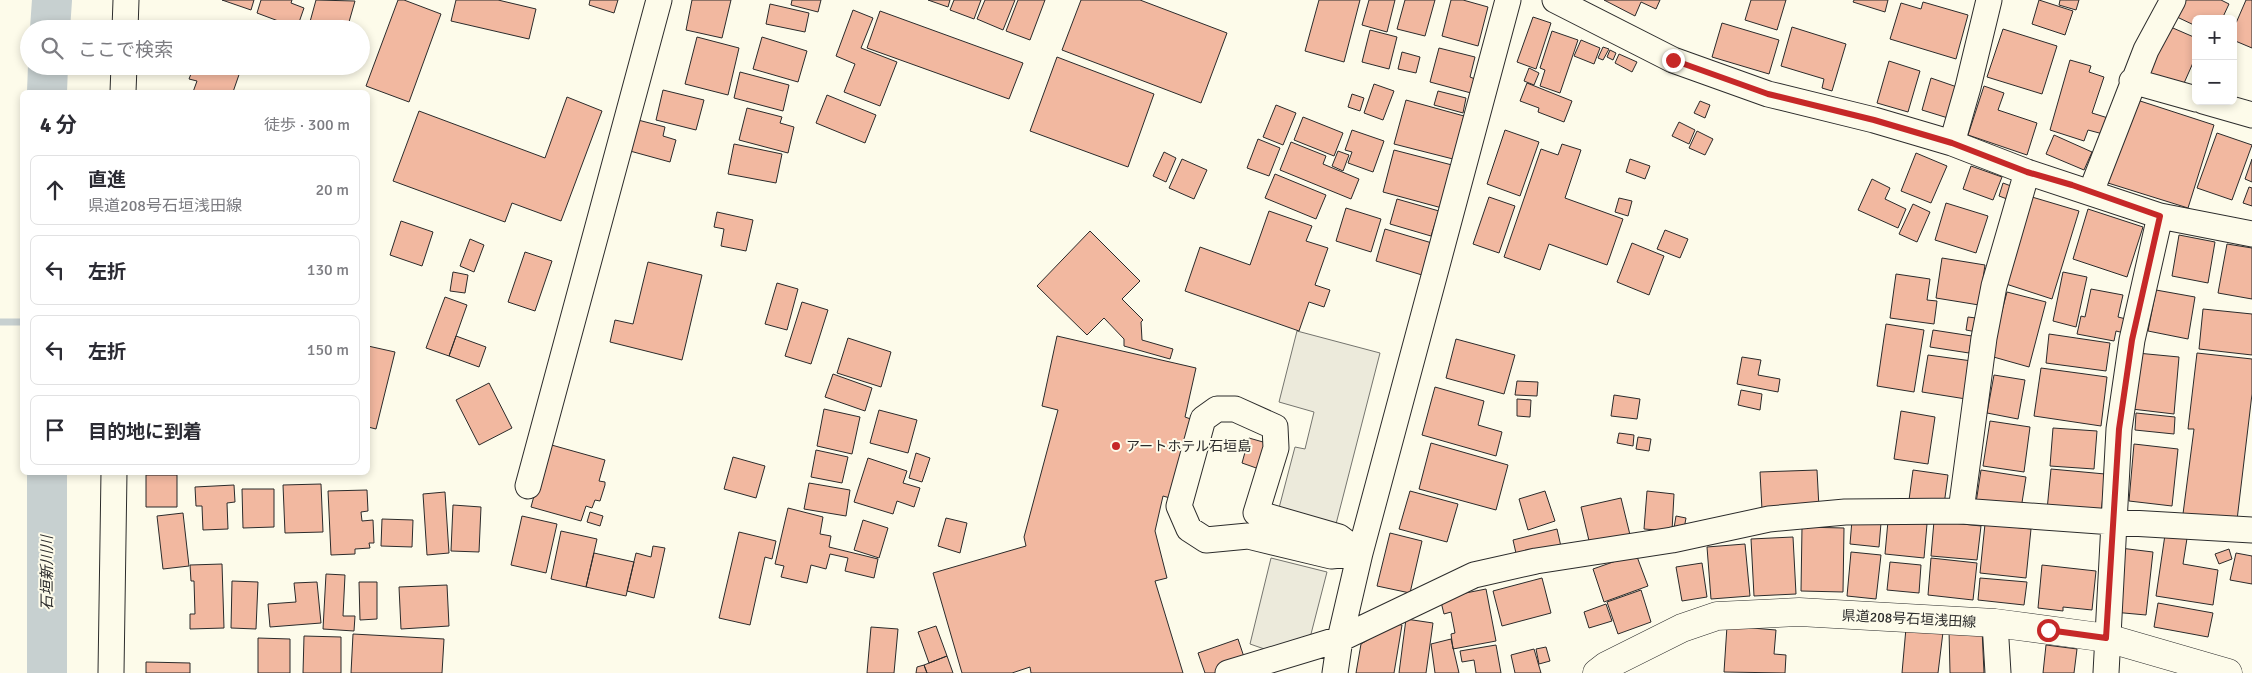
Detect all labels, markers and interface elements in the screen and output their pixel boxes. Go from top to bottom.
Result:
map controls [2192,15,2237,105]
button: + [2192,15,2237,60]
search box [20,20,370,75]
icon: search [38,34,66,62]
text: ここで検索 [78,38,173,62]
route end [1662,49,1685,72]
button: − [2192,60,2237,105]
text: 4 分 [40,112,77,138]
text: 徒歩 · 300 m [264,115,350,135]
text: 直進 [88,168,126,192]
icon: ahead [41,176,69,204]
text: 20 m [315,180,349,200]
text: 県道208号石垣浅田線 [88,196,242,216]
icon: left [41,256,69,284]
text: 左折 [88,260,126,284]
text: 130 m [307,260,349,280]
icon: left [41,336,69,364]
text: 左折 [88,340,126,364]
text: 150 m [307,340,349,360]
icon: arrive [41,416,69,444]
text: 目的地に到着 [88,420,202,444]
place label: アートホテル石垣島 [1126,438,1251,455]
marker: アートホテル石垣島 [1110,440,1122,452]
water label: 石垣新川川 [38,534,56,611]
street label: 県道208号石垣浅田線 [1841,607,1977,631]
route start [2037,619,2060,642]

